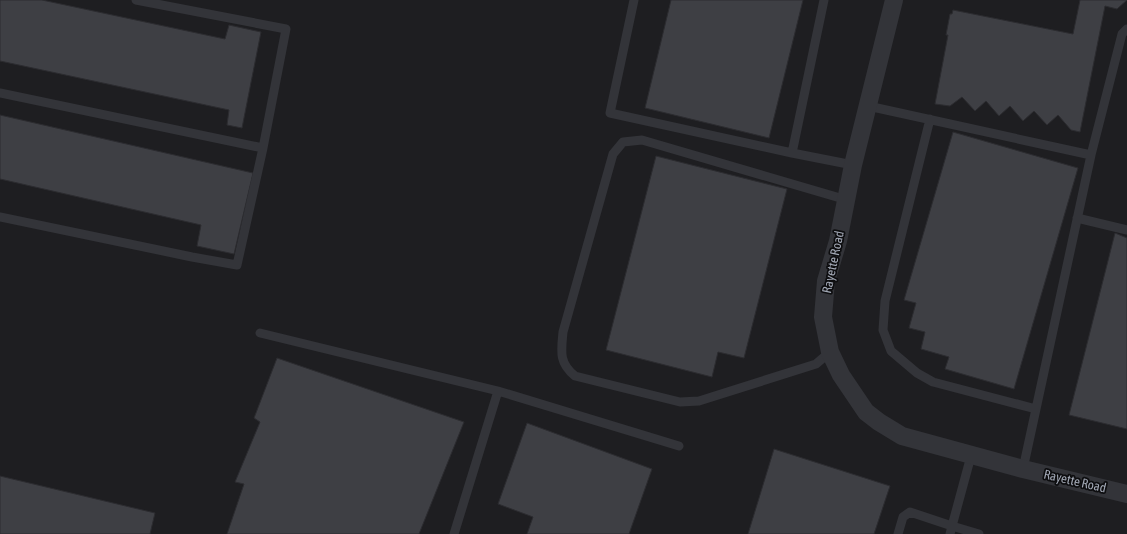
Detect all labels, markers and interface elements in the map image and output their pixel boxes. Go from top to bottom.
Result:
street label: Rayette Road [819,229,847,295]
street label: Rayette Road [1042,467,1108,495]

